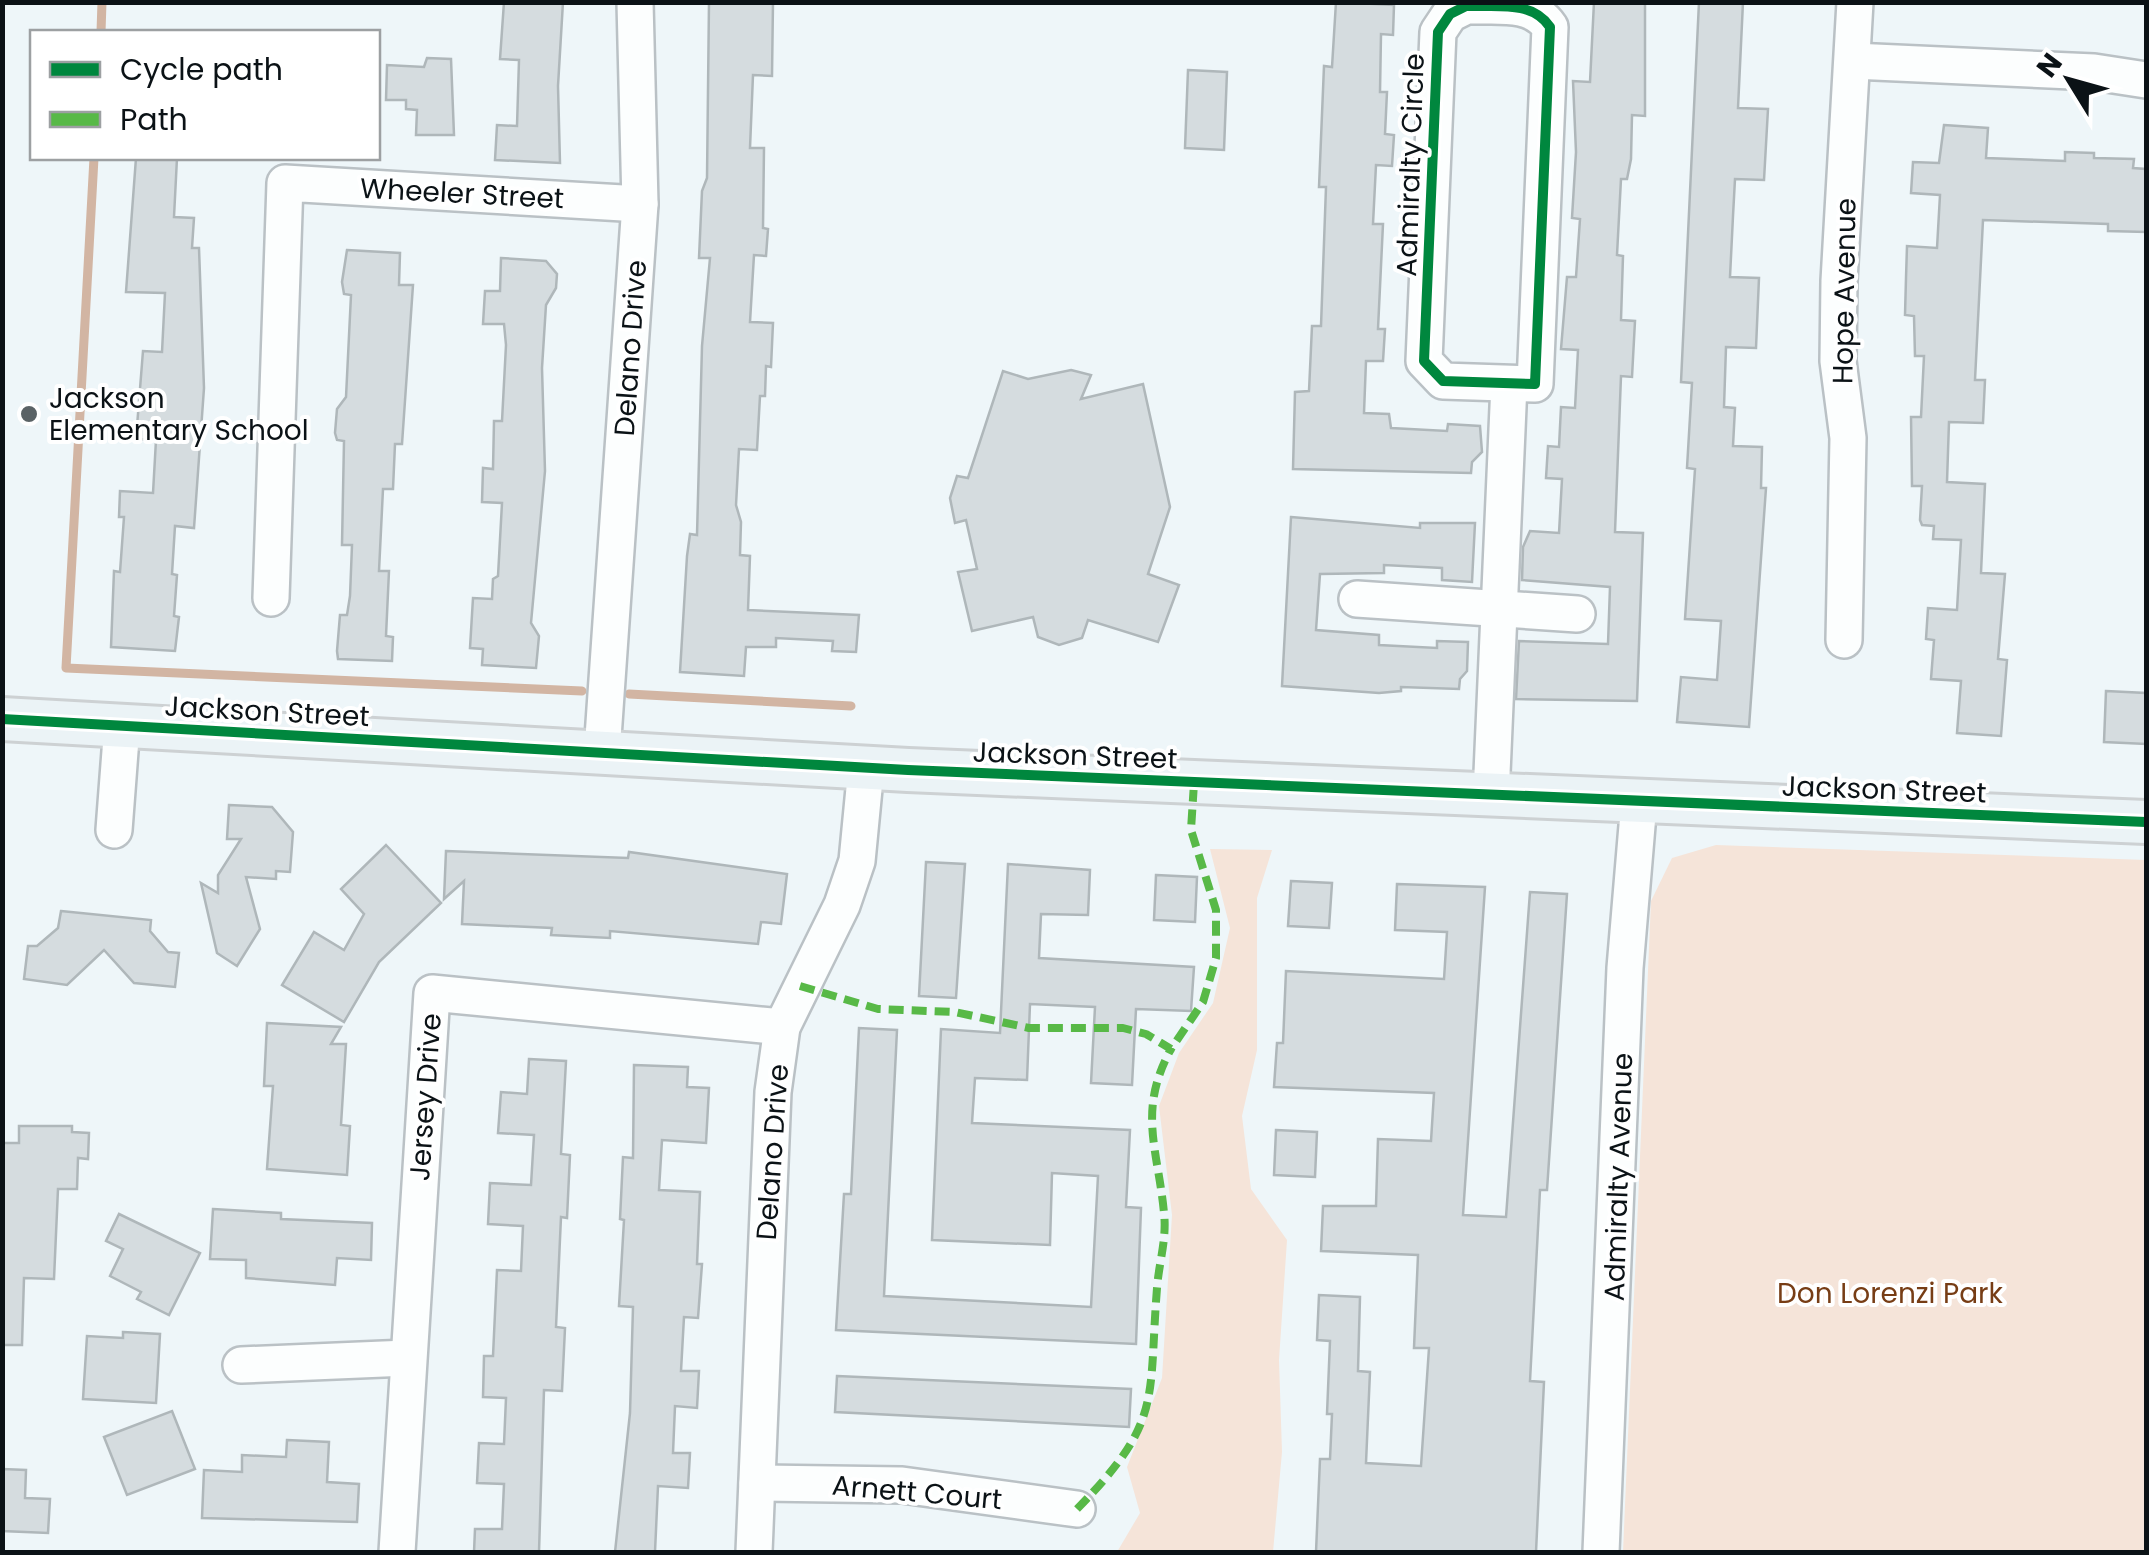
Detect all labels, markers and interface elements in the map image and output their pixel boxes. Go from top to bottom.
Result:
legend [30,30,380,160]
north arrow [2019,30,2119,130]
text: N [2028,45,2071,85]
text: Cycle path [120,48,283,91]
street label: Admiralty Circle [1387,53,1434,277]
text: Path [120,98,188,141]
street label: Wheeler Street [359,169,565,218]
street label: Hope Avenue [1823,198,1866,384]
street label: Delano Drive [605,259,656,437]
place label: Jackson Elementary School [49,379,309,450]
marker: Jackson Elementary School [18,403,40,425]
street label: Jackson Street [164,687,370,736]
street label: Jackson Street [972,732,1178,779]
street label: Jackson Street [1781,766,1987,813]
street label: Jersey Drive [400,1012,451,1182]
street label: Admiralty Avenue [1595,1052,1642,1302]
street label: Delano Drive [747,1063,798,1241]
park label: Don Lorenzi Park [1777,1274,2004,1313]
street label: Arnett Court [830,1466,1004,1519]

